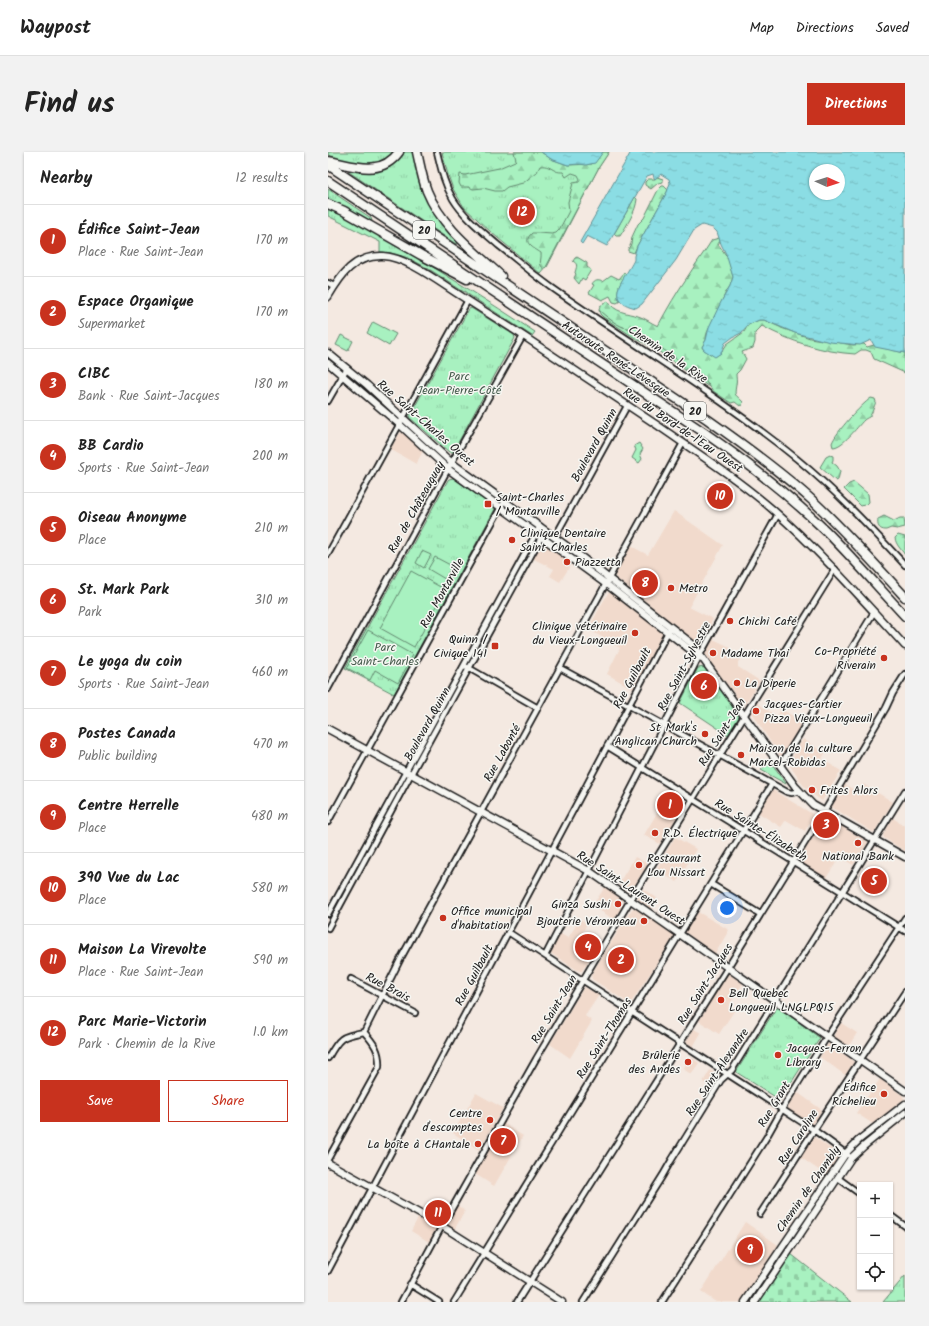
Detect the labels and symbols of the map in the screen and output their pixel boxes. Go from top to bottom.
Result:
north arrow [809,164,845,200]
pin: 12 [509,197,535,227]
road number: 20 [413,221,435,239]
street label: Autoroute René-Lévesque [558,316,674,403]
street label: Chemin de la Rive [624,321,712,389]
park label: Parc Jean-Pierre-Côté [417,367,502,400]
street label: Rue Saint-Charles Ouest [373,375,479,472]
street label: Rue du Bord-de-l'Eau Ouest [619,383,747,478]
road number: 20 [684,402,706,420]
street label: Boulevard Quinn [566,405,623,486]
street label: Rue de Châteauguay [383,457,450,557]
pin: 10 [707,481,733,511]
place label: Saint-Charles / Montarville [496,488,564,521]
marker: Saint-Charles / Montarville [483,499,493,509]
place label: Clinique Dentaire Saint Charles [520,524,607,557]
marker: Clinique Dentaire Saint Charles [507,535,517,545]
place label: Piazzetta [575,553,621,572]
street label: Rue Montarville [415,554,470,632]
marker: Piazzetta [562,557,572,567]
pin: 8 [632,568,658,598]
place label: Metro [679,579,708,598]
marker: Metro [666,583,676,593]
place label: Chichi Café [738,612,797,631]
marker: Chichi Café [725,616,735,626]
place label: Clinique vétérinaire du Vieux-Longueuil [532,617,628,650]
street label: Rue Saint-Sylvestre [653,618,716,714]
marker: Clinique vétérinaire du Vieux-Longueuil [630,628,640,638]
place label: Quinn / Civique 141 [433,630,488,663]
park label: Parc Saint-Charles [351,638,419,671]
marker: Quinn / Civique 141 [490,641,500,651]
place label: Co-Propriété Riverain [814,642,877,675]
street label: Rue Guilbault [608,644,657,712]
place label: Madame Thai [721,644,790,663]
marker: Madame Thai [708,648,718,658]
marker: Co-Propriété Riverain [879,653,889,663]
pin: 6 [691,671,717,701]
place label: La Diperie [745,674,797,693]
marker: La Diperie [732,678,742,688]
street label: Boulevard Quinn [399,684,456,765]
street label: Rue Saint-Jean [694,694,751,770]
place label: Jacques-Cartier Pizza Vieux-Longueuil [764,695,872,728]
marker: Jacques-Cartier Pizza Vieux-Longueuil [751,706,761,716]
place label: St Mark's Anglican Church [614,718,697,751]
street label: Rue Labonté [479,720,526,785]
marker: St Mark's Anglican Church [700,729,710,739]
place label: Maison de la culture Marcel-Robidas [749,739,853,772]
marker: Maison de la culture Marcel-Robidas [736,750,746,760]
place label: Frites Alors [820,781,878,800]
marker: Frites Alors [807,785,817,795]
pin: 1 [657,790,683,820]
street label: Rue Sainte-Élizabeth [711,794,811,867]
pin: 3 [813,810,839,840]
place label: R.D. Électrique [663,824,738,843]
marker: R.D. Électrique [650,828,660,838]
marker: National Bank [853,838,863,848]
street label: Rue Saint-Laurent Ouest [573,846,689,931]
place label: National Bank [822,847,894,866]
place label: Restaurant Lou Nissart [647,849,705,882]
marker: Restaurant Lou Nissart [634,860,644,870]
pin: 5 [861,866,887,896]
place label: Ginza Sushi [551,895,611,914]
your location [717,898,737,918]
marker: Ginza Sushi [613,899,623,909]
place label: Office municipal d'habitation [451,902,532,935]
place label: Bjouterie Véronneau [536,912,636,931]
marker: Office municipal d'habitation [438,913,448,923]
marker: Bjouterie Véronneau [639,916,649,926]
pin: 4 [575,932,601,962]
street label: Rue Saint-Jacques [673,940,738,1029]
street label: Rue Guilbault [450,941,499,1009]
pin: 2 [608,945,634,975]
street label: Rue Brais [362,968,414,1007]
street label: Rue Saint-Jean [526,971,583,1047]
place label: Bell Quebec Longueuil LNGLPQ15 [729,984,835,1017]
street label: Rue Saint-Thomas [572,994,637,1083]
marker: Bell Quebec Longueuil LNGLPQ15 [716,995,726,1005]
street label: Rue Saint-Alexandre [681,1024,754,1120]
place label: Jacques-Ferron Library [786,1039,862,1072]
place label: Brûlerie des Andes [628,1046,681,1079]
marker: Jacques-Ferron Library [773,1050,783,1060]
marker: Brûlerie des Andes [683,1057,693,1067]
street label: Rue Grant [753,1077,796,1131]
place label: Édifice Richelieu [832,1078,877,1111]
marker: Édifice Richelieu [879,1089,889,1099]
place label: Centre d'escomptes [423,1104,483,1137]
street label: Rue Caroline [773,1105,824,1169]
marker: Centre d'escomptes [485,1115,495,1125]
pin: 7 [490,1126,516,1156]
place label: La boîte à CHantale [367,1135,471,1154]
marker: La boîte à CHantale [473,1139,483,1149]
street label: Chemin de Chambly [771,1142,846,1237]
pin: 11 [425,1198,451,1228]
pin: 9 [737,1235,763,1265]

